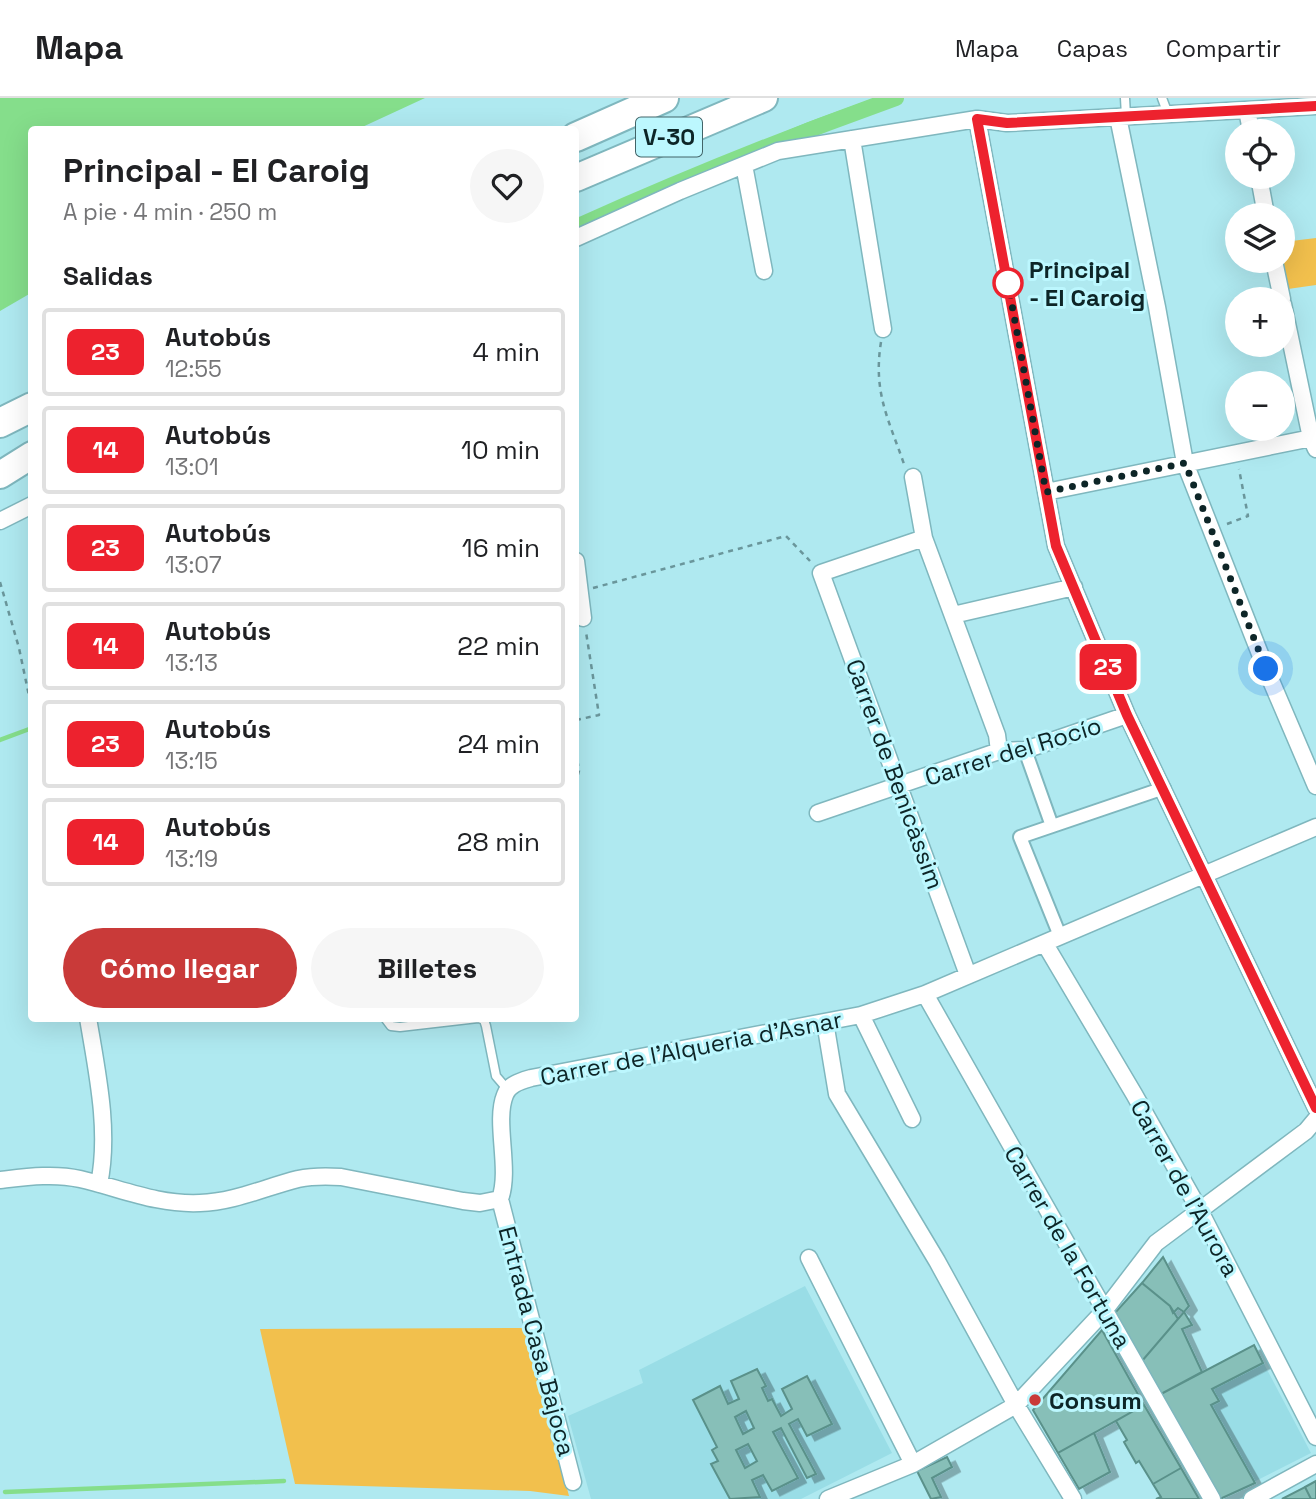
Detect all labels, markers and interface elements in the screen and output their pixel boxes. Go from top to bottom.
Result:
text: Mapa [35,27,123,69]
text: Mapa [955,33,1019,64]
text: Capas [1057,33,1128,64]
text: Compartir [1166,33,1281,64]
road number: V-30 [636,118,702,156]
map controls [1225,119,1295,441]
button: locate [1225,119,1295,189]
button: heart [470,149,544,223]
text: Principal - El Caroig [63,150,370,192]
text: A pie · 4 min · 250 m [63,197,277,227]
button: layers [1225,203,1295,273]
place label: Principal - El Caroig [1029,254,1145,313]
text: Salidas [63,259,153,293]
marker: Principal - El Caroig [993,268,1023,298]
button: + [1225,287,1295,357]
text: Autobús [165,320,271,354]
text: 4 min [472,335,540,369]
text: 23 [91,336,120,367]
text: 12:55 [165,354,222,384]
button: − [1225,371,1295,441]
text: Autobús [165,418,271,452]
text: 10 min [461,433,540,467]
text: 14 [92,434,119,465]
text: 13:01 [165,452,219,482]
text: Autobús [165,516,271,550]
text: 16 min [462,531,540,565]
text: 23 [91,532,120,563]
text: 13:07 [165,550,222,580]
text: Autobús [165,614,271,648]
text: 22 min [457,629,540,663]
text: 14 [92,630,119,661]
line badge: 23 [1076,644,1140,690]
text: 13:13 [165,648,218,678]
text: 23 [1094,651,1122,682]
your location [1248,651,1283,686]
street label: Carrer de Benicàssim [839,655,951,893]
street label: Carrer del Rocío [921,709,1105,793]
text: Autobús [165,712,271,746]
text: 24 min [457,727,540,761]
text: 23 [91,728,120,759]
text: 13:15 [165,746,218,776]
text: Autobús [165,810,271,844]
text: 28 min [457,825,540,859]
text: 14 [92,826,119,857]
text: 13:19 [165,844,218,874]
button: Cómo llegar [63,928,297,1008]
button: Billetes [311,928,544,1008]
street label: Carrer de l'Alqueria d'Asnar [537,1004,845,1092]
street label: Carrer de l'Aurora [1124,1094,1247,1282]
street label: Carrer de la Fortuna [997,1140,1139,1354]
street label: Entrada Casa Bajoca [491,1223,583,1460]
place label: Consum [1049,1385,1142,1416]
marker: Consum [1027,1392,1043,1408]

